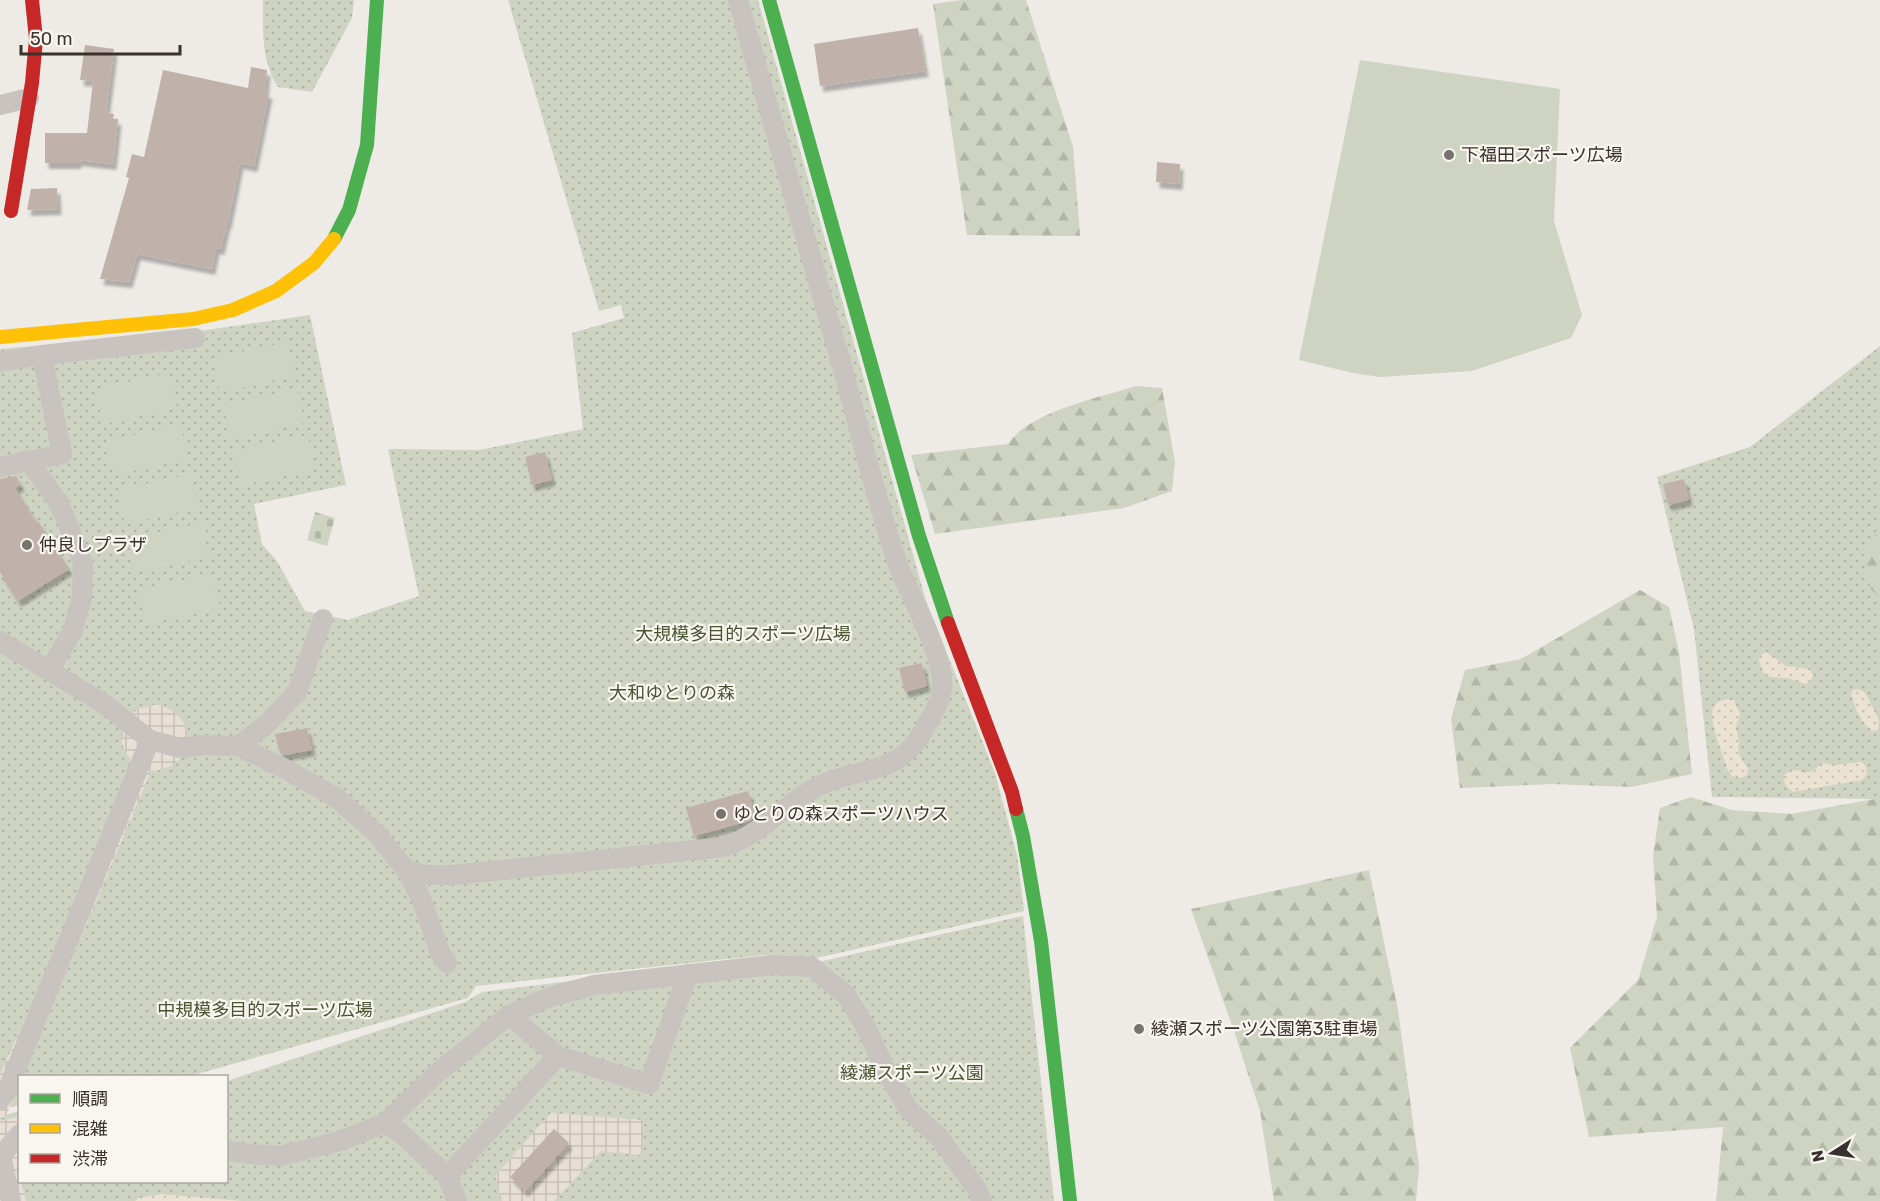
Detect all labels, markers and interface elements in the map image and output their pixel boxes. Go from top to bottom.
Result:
scale bar [21,18,180,56]
text: 50 m [30,28,73,50]
place label: 下福田スポーツ広場 [1461,144,1623,166]
marker: 下福田スポーツ広場 [1442,148,1456,162]
place label: 仲良しプラザ [39,534,147,556]
marker: 仲良しプラザ [20,538,34,552]
park label: 大規模多目的スポーツ広場 [635,623,851,645]
park label: 大和ゆとりの森 [609,682,735,704]
place label: ゆとりの森スポーツハウス [733,803,949,825]
marker: ゆとりの森スポーツハウス [714,807,728,821]
park label: 中規模多目的スポーツ広場 [157,999,373,1021]
place label: 綾瀬スポーツ公園第3駐車場 [1151,1018,1377,1040]
marker: 綾瀬スポーツ公園第3駐車場 [1132,1022,1146,1036]
park label: 綾瀬スポーツ公園 [840,1062,984,1084]
legend [18,1075,228,1183]
text: 順調 [72,1088,108,1110]
text: 混雑 [72,1118,108,1140]
north arrow [1802,1123,1862,1183]
text: 渋滞 [72,1148,108,1170]
text: N [1807,1148,1828,1164]

